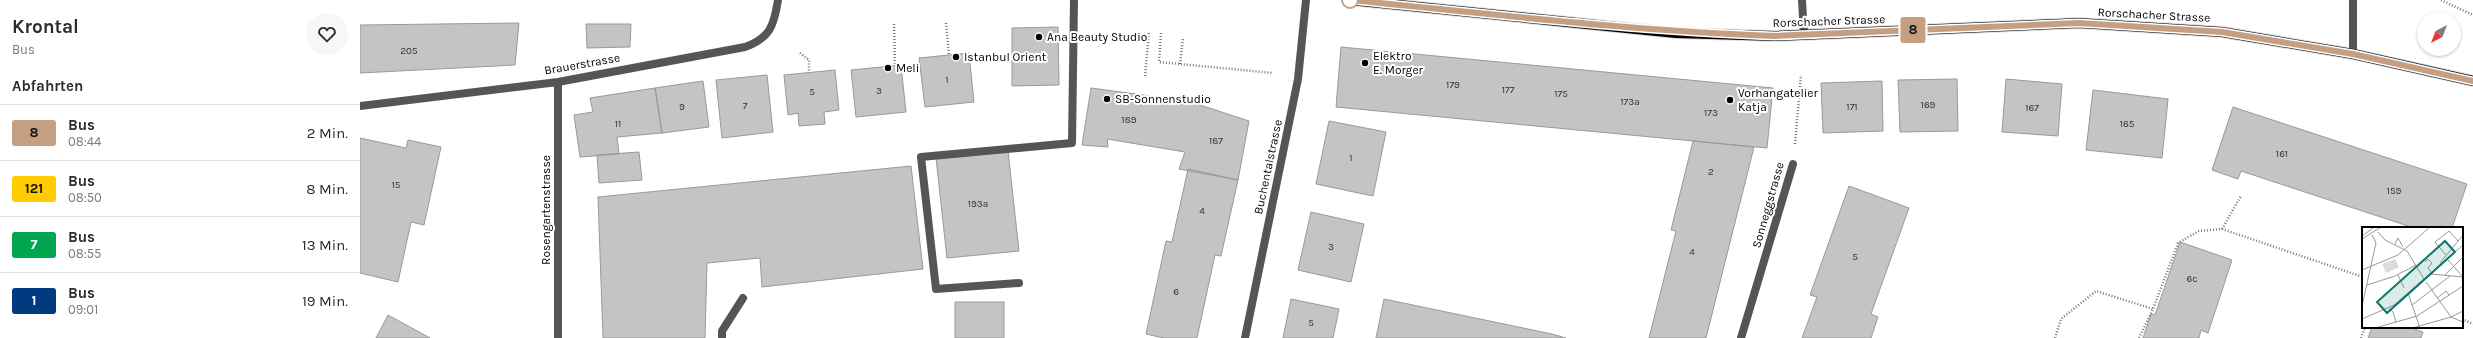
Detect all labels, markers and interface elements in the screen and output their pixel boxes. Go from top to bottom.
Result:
unlabelled marker [1341,0,1359,9]
street label: Rorschacher Strasse [2097,5,2211,25]
street label: Rorschacher Strasse [1772,12,1886,30]
north arrow [2417,12,2461,56]
map controls [2417,12,2461,56]
button: heart [306,13,348,55]
text: Krontal [12,16,79,38]
line badge: 8 [1900,17,1926,43]
text: 8 [1908,21,1918,38]
place label: Ana Beauty Studio [1047,30,1147,44]
marker: Ana Beauty Studio [1034,32,1044,42]
text: Bus [12,42,35,57]
house number: 205 [400,45,418,57]
place label: Elektro E. Morger [1373,49,1424,77]
street label: Brauerstrasse [543,50,621,78]
place label: Istanbul Orient [964,50,1047,64]
marker: Istanbul Orient [951,52,961,62]
marker: Elektro E. Morger [1360,58,1370,68]
place label: Meli [896,61,919,75]
marker: Meli [883,63,893,73]
house number: 1 [945,74,949,86]
text: Abfahrten [12,77,83,95]
house number: 179 [1446,79,1460,91]
house number: 177 [1502,84,1515,96]
house number: 3 [876,85,882,97]
house number: 5 [809,86,815,98]
place label: Vorhangatelier Katja [1738,86,1819,114]
house number: 175 [1554,88,1568,100]
place label: SB-Sonnenstudio [1115,92,1211,106]
marker: SB-Sonnenstudio [1102,94,1112,104]
marker: Vorhangatelier Katja [1725,95,1735,105]
house number: 173a [1620,96,1640,108]
house number: 169 [1921,99,1936,111]
house number: 7 [743,100,748,112]
house number: 9 [679,101,685,113]
house number: 171 [1846,101,1858,113]
house number: 167 [2025,102,2039,114]
house number: 173 [1704,107,1718,119]
house number: 189 [1121,114,1137,126]
text: Bus [68,116,95,134]
house number: 11 [615,118,621,130]
street label: Buchentalstrasse [1251,118,1285,216]
house number: 165 [2120,118,2135,130]
text: 8 [29,124,39,141]
text: 2 Min. [307,124,348,142]
text: 08:44 [68,134,101,149]
house number: 187 [1209,135,1223,147]
house number: 161 [2276,148,2288,160]
house number: 1 [1349,152,1353,164]
street label: Rosengartenstrasse [539,155,553,265]
street label: Sonneggstrasse [1749,161,1787,249]
house number: 2 [1708,166,1714,178]
text: Bus [68,172,95,190]
house number: 15 [392,179,401,191]
text: 121 [25,180,43,197]
text: 8 Min. [306,180,348,198]
house number: 159 [2387,185,2402,197]
text: 08:50 [68,190,102,205]
house number: 193a [968,198,988,210]
house number: 4 [1199,205,1205,217]
inset map [2362,227,2463,328]
text: Bus [68,228,95,246]
text: 7 [31,236,37,253]
text: 13 Min. [302,236,348,254]
house number: 3 [1328,241,1334,253]
text: 08:55 [68,246,101,261]
house number: 4 [1689,246,1695,258]
house number: 5 [1852,251,1858,263]
house number: 6c [2187,273,2197,285]
text: Bus [68,284,95,302]
house number: 6 [1173,286,1179,298]
text: 1 [32,292,37,309]
text: 19 Min. [302,292,348,310]
text: 09:01 [68,302,98,317]
house number: 5 [1308,317,1314,329]

